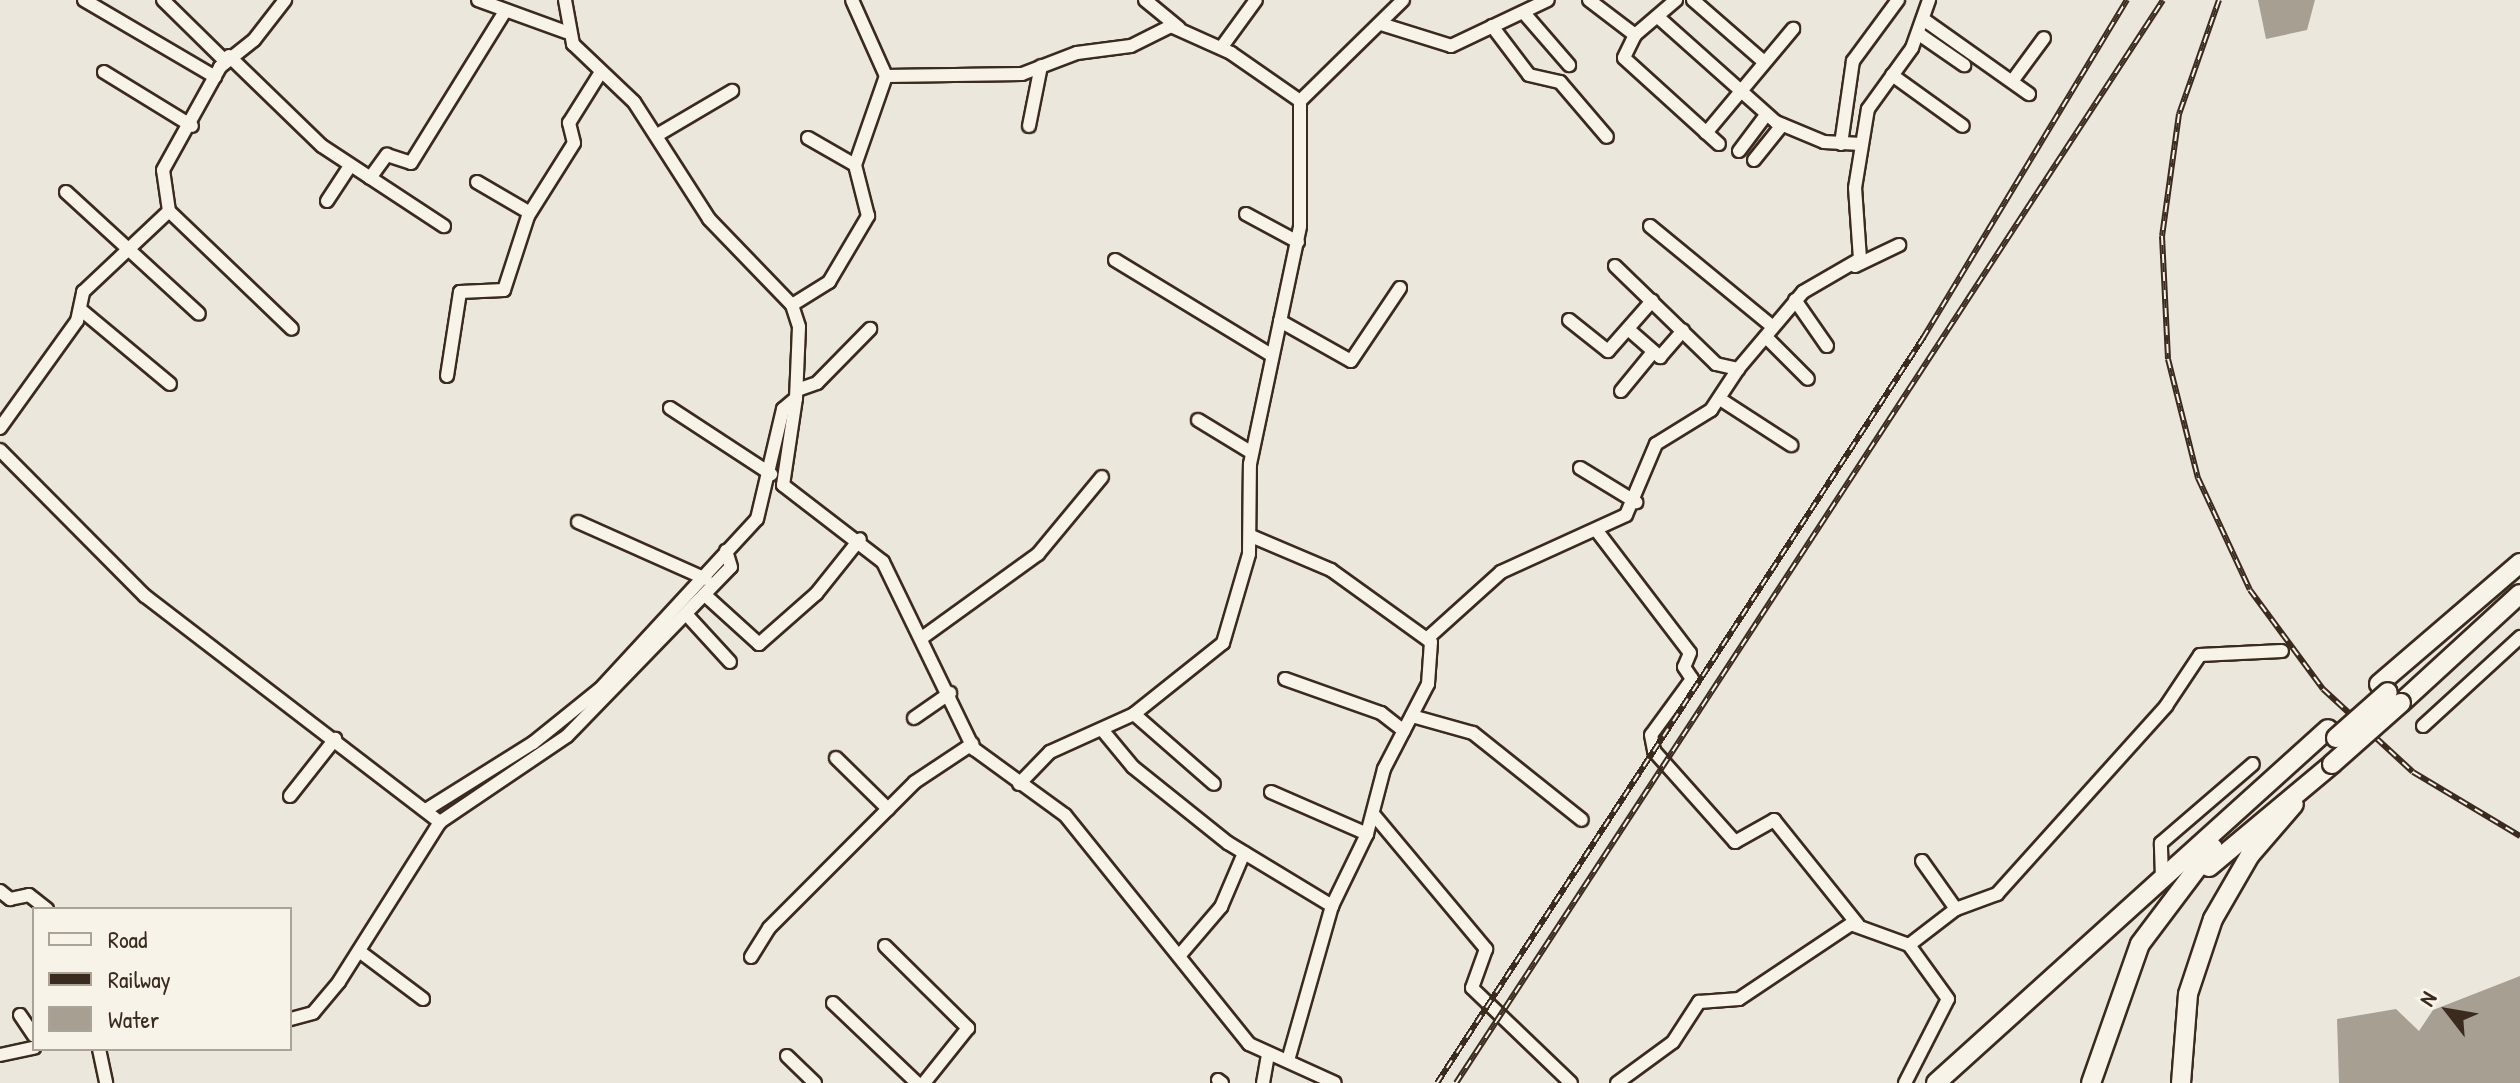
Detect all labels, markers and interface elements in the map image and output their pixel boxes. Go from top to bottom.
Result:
legend [32,907,292,1051]
text: Road [108,923,147,955]
text: Railway [108,963,171,995]
north arrow [2408,971,2488,1051]
text: N [2412,986,2443,1011]
text: Water [108,1003,159,1035]

